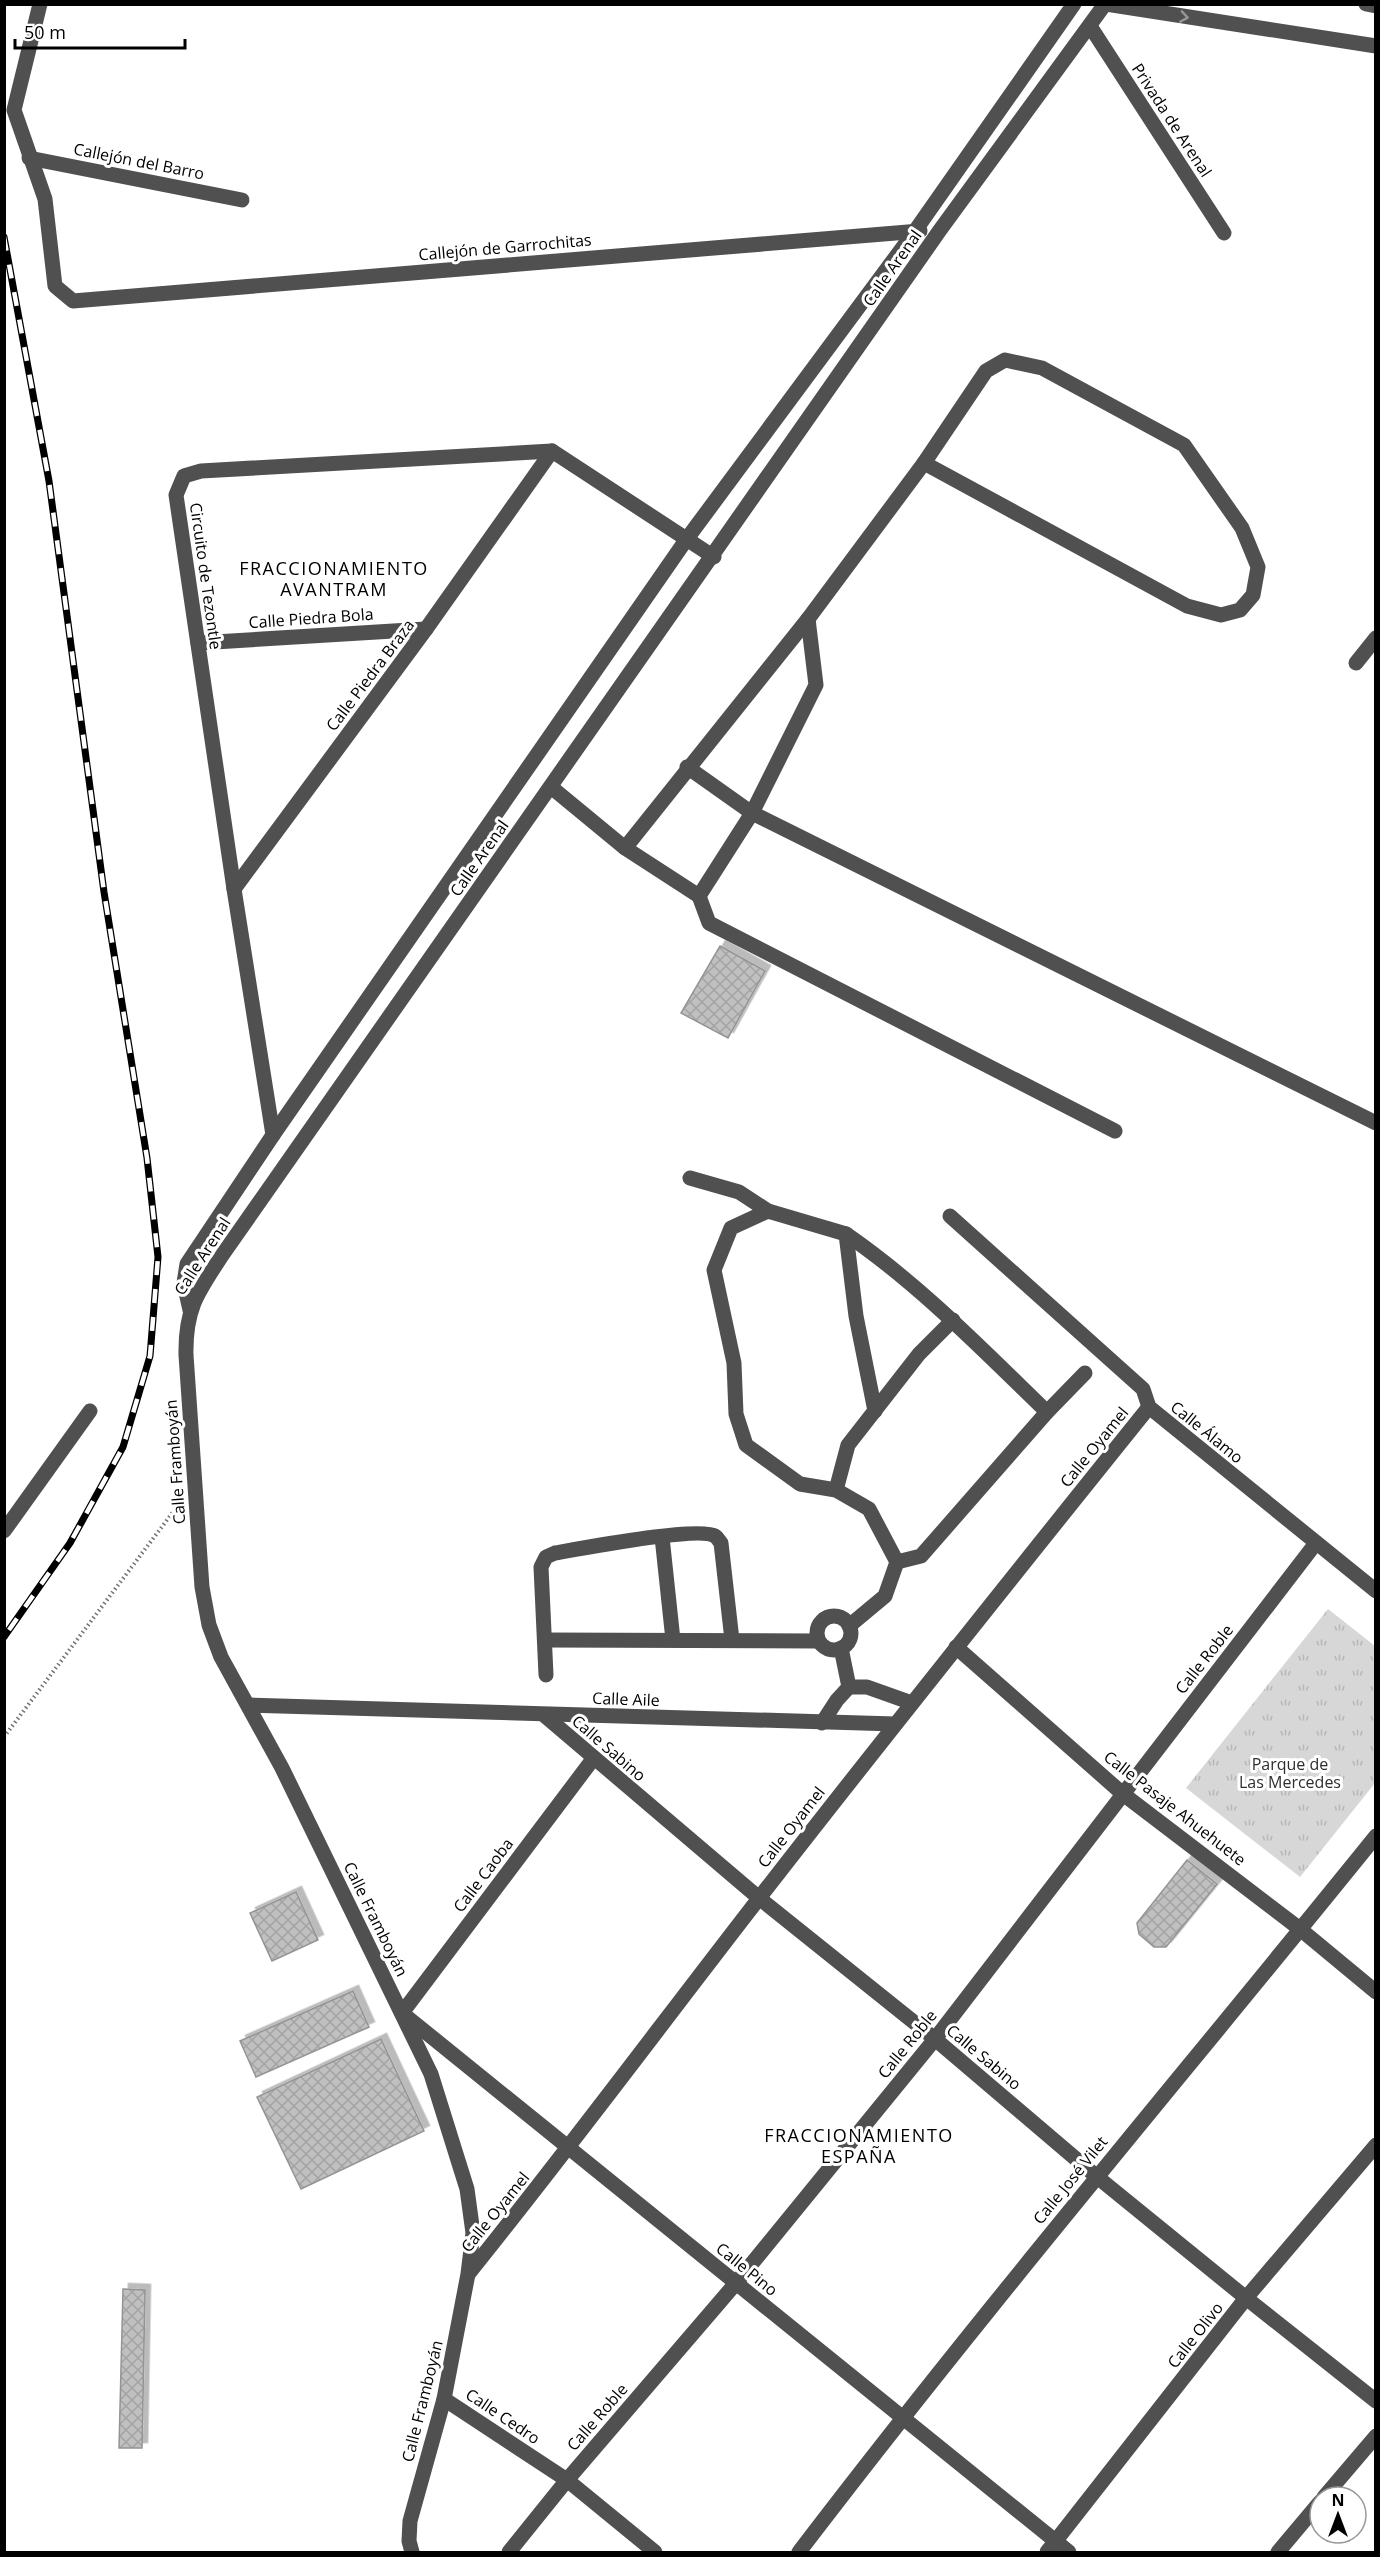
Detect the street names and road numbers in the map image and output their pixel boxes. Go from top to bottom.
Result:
street label: Privada de Arenal [1127,59,1217,181]
street label: Callejón del Barro [72,138,206,184]
street label: Calle Arenal [858,225,926,311]
street label: Callejón de Garrochitas [418,228,592,266]
street label: Circuito de Tezontle [185,501,227,651]
street label: Calle Piedra Bola [248,603,374,633]
street label: Calle Piedra Braza [321,615,419,735]
street label: Calle Arenal [445,815,513,901]
street label: Calle Arenal [169,1213,235,1299]
street label: Calle Álamo [1166,1396,1248,1468]
street label: Calle Framboyán [160,1399,190,1525]
street label: Calle Oyamel [1055,1402,1133,1492]
street label: Calle Roble [1170,1620,1238,1698]
street label: Calle Aile [592,1687,660,1711]
street label: Calle Sabino [567,1710,651,1786]
street label: Calle Pasaje Ahuehuete [1100,1746,1251,1870]
street label: Calle Oyamel [752,1782,830,1872]
street label: Calle Caoba [448,1833,518,1917]
street label: Calle Framboyán [339,1858,413,1980]
street label: Calle Roble [872,2005,942,2083]
street label: Calle Sabino [942,2019,1026,2095]
street label: Calle José Vilet [1028,2131,1112,2229]
street label: Calle Oyamel [456,2167,534,2257]
street label: Calle Pino [712,2237,782,2301]
street label: Calle Olivo [1162,2297,1228,2373]
street label: Calle Framboyán [396,2338,448,2464]
street label: Calle Roble [562,2379,632,2455]
street label: Calle Cedro [462,2383,544,2449]

